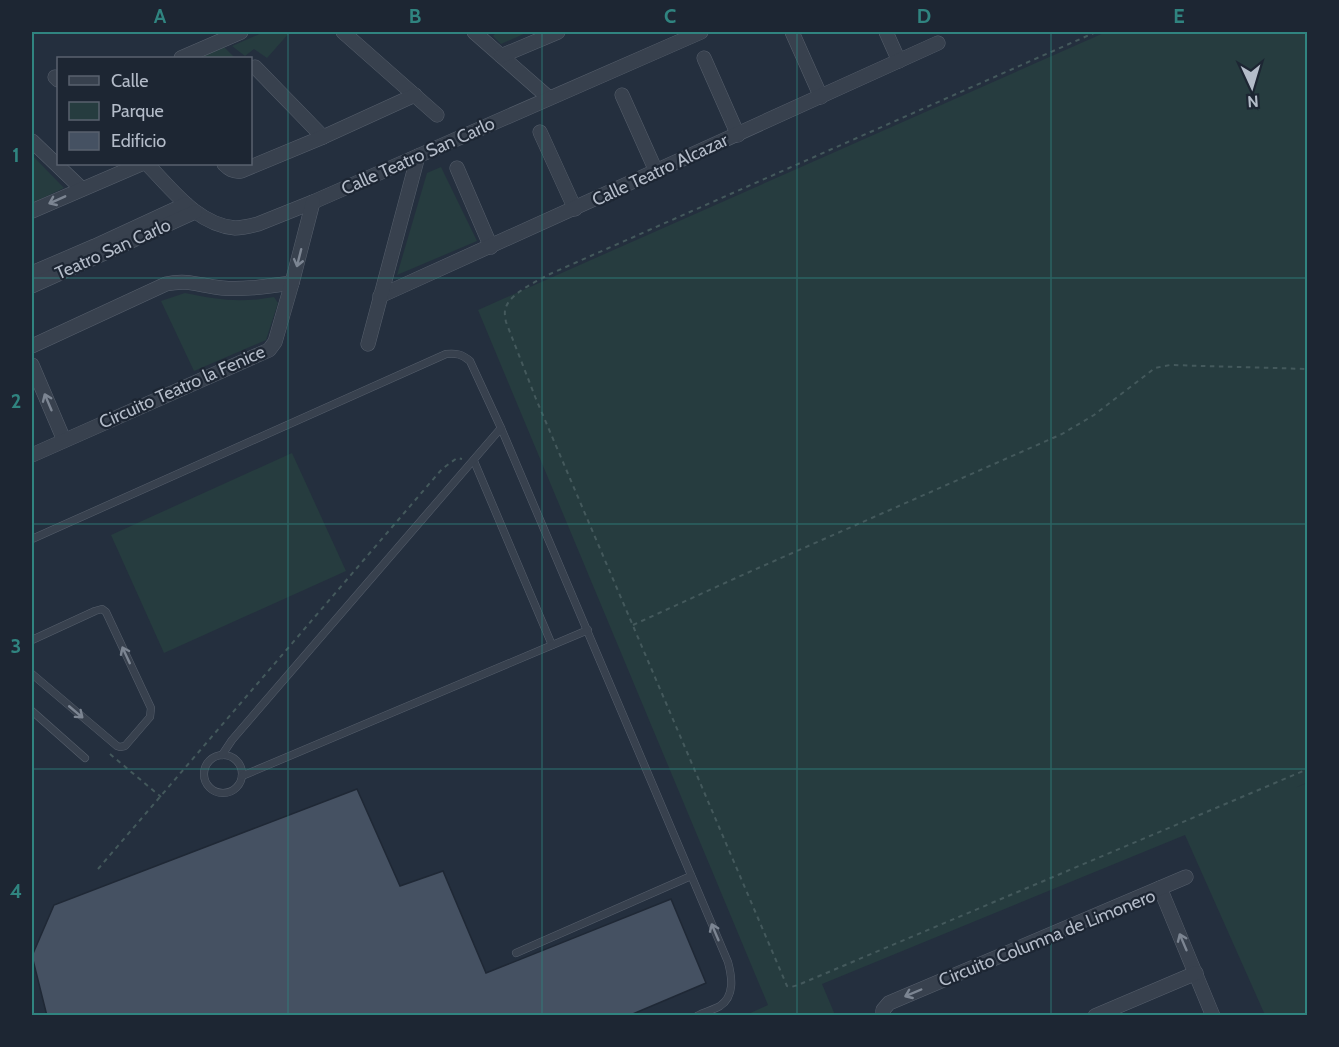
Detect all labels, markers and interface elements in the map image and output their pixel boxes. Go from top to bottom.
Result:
text: A [154,4,167,28]
text: B [409,4,421,28]
text: C [664,4,676,28]
text: D [917,4,931,28]
text: E [1173,4,1185,28]
legend [57,57,252,165]
north arrow [1222,57,1282,117]
text: Calle [111,70,148,92]
text: N [1247,92,1259,111]
text: Parque [111,100,164,122]
street label: Calle Teatro San Carlo [338,112,498,200]
street label: Calle Teatro Alcazar [589,129,732,211]
text: Edificio [111,130,166,152]
text: 1 [12,143,20,167]
one-way arrow [48,195,66,207]
street label: Teatro San Carlo [52,214,174,284]
one-way arrow [292,249,304,268]
street label: Circuito Teatro la Fenice [96,340,268,434]
text: 2 [11,389,21,413]
one-way arrow [42,394,53,412]
text: 3 [11,634,21,658]
one-way arrow [120,647,132,665]
one-way arrow [68,705,83,719]
text: 4 [10,879,22,903]
street label: Circuito Columna de Limonero [935,884,1159,992]
one-way arrow [709,923,720,942]
one-way arrow [1177,934,1188,952]
one-way arrow [904,988,922,999]

